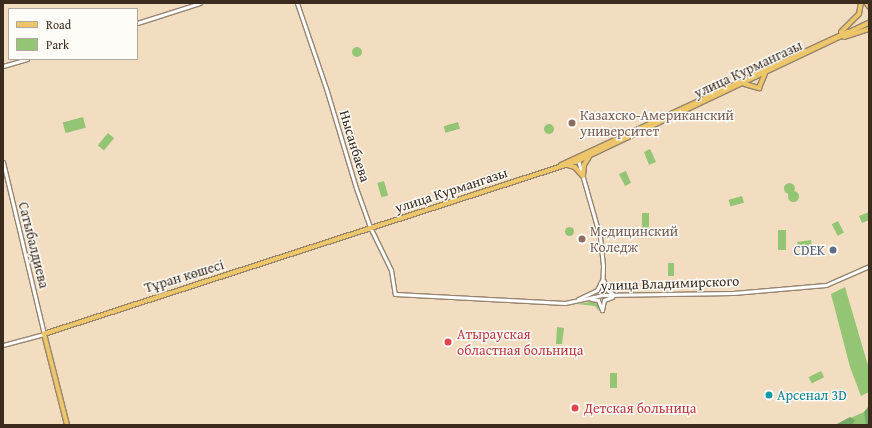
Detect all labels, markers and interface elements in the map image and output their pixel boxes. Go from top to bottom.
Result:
legend [8,8,138,60]
text: Road [46,16,71,33]
text: Park [46,36,69,53]
street label: улица Курмангазы [691,37,805,101]
place label: Казахско-Американский университет [580,107,734,140]
street label: Нысанбаева [336,108,374,184]
marker: Казахско-Американский университет [567,118,577,128]
street label: улица Курмангазы [393,164,509,216]
street label: Сатыбалдиева [15,200,53,290]
place label: Медицинский Коледж [590,223,678,256]
marker: Медицинский Коледж [577,234,587,244]
place label: CDEK [794,242,825,258]
marker: CDEK [828,245,838,255]
street label: Тұран көшесі [142,256,226,296]
street label: улица Владимирского [600,272,740,294]
place label: Атырауская областная больница [457,326,583,358]
marker: Атырауская областная больница [442,336,454,348]
place label: Арсенал 3D [777,387,847,403]
marker: Арсенал 3D [764,390,774,400]
place label: Детская больница [584,400,696,416]
marker: Детская больница [569,402,581,414]

